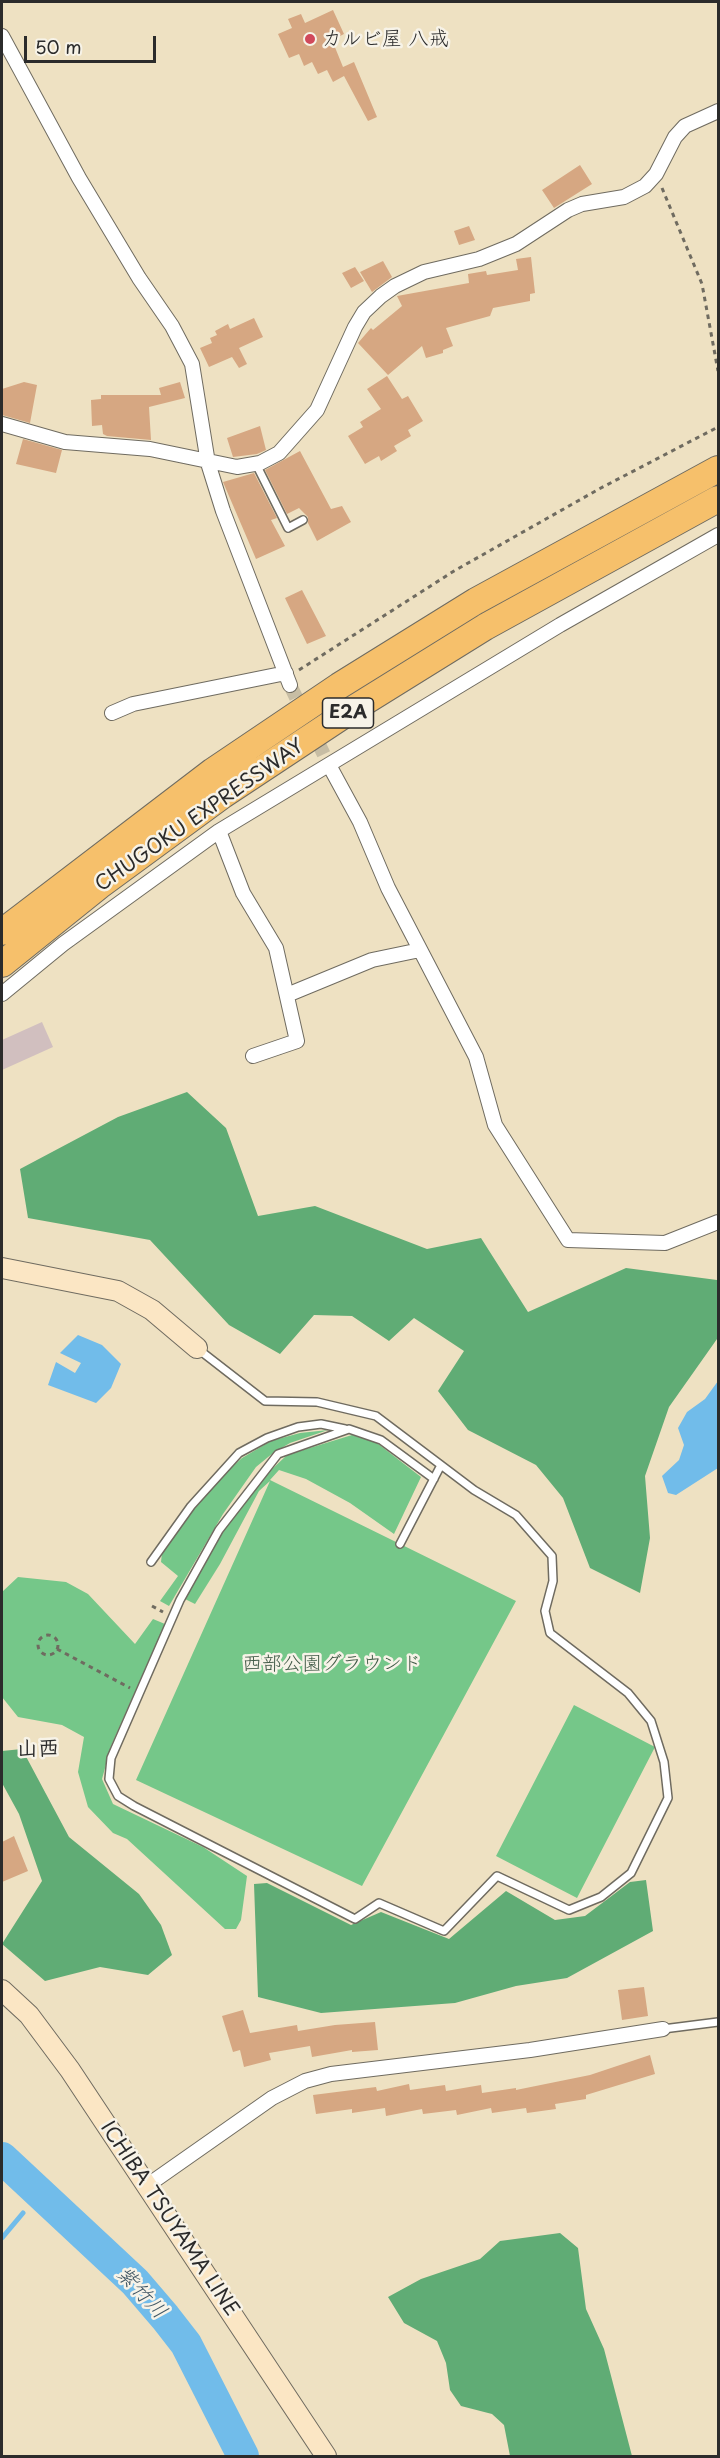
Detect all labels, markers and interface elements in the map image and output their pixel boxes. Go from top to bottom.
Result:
scale bar [27,24,159,62]
place label: カルビ屋 八戒 [322,27,448,51]
marker: カルビ屋 八戒 [303,32,317,46]
text: 50 m [35,33,82,60]
road number: E2A [322,698,374,728]
street label: CHUGOKU EXPRESSWAY [91,735,309,897]
park label: 西部公園グラウンド [242,1652,422,1676]
district label: 山西 [17,1736,59,1762]
street label: ICHIBA TSUYAMA LINE [95,2117,243,2321]
water label: 紫竹川 [110,2261,172,2325]

